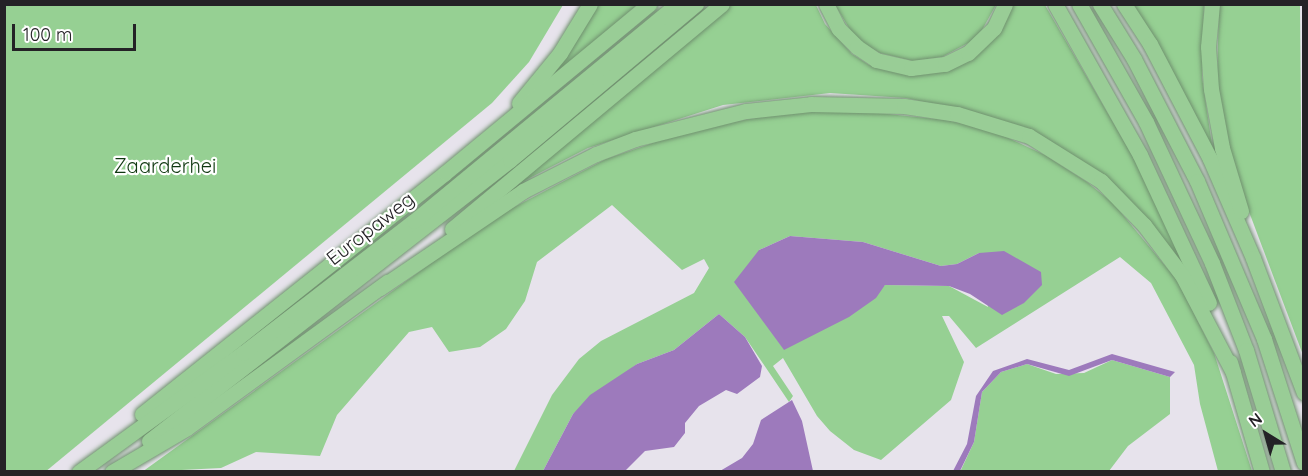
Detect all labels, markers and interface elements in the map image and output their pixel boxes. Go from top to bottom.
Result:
scale bar [15,12,140,50]
text: 100 m [23,23,72,46]
park label: Zaarderhei [114,153,216,177]
street label: Europaweg [321,186,419,270]
north arrow [1236,404,1296,464]
text: N [1244,408,1266,431]

